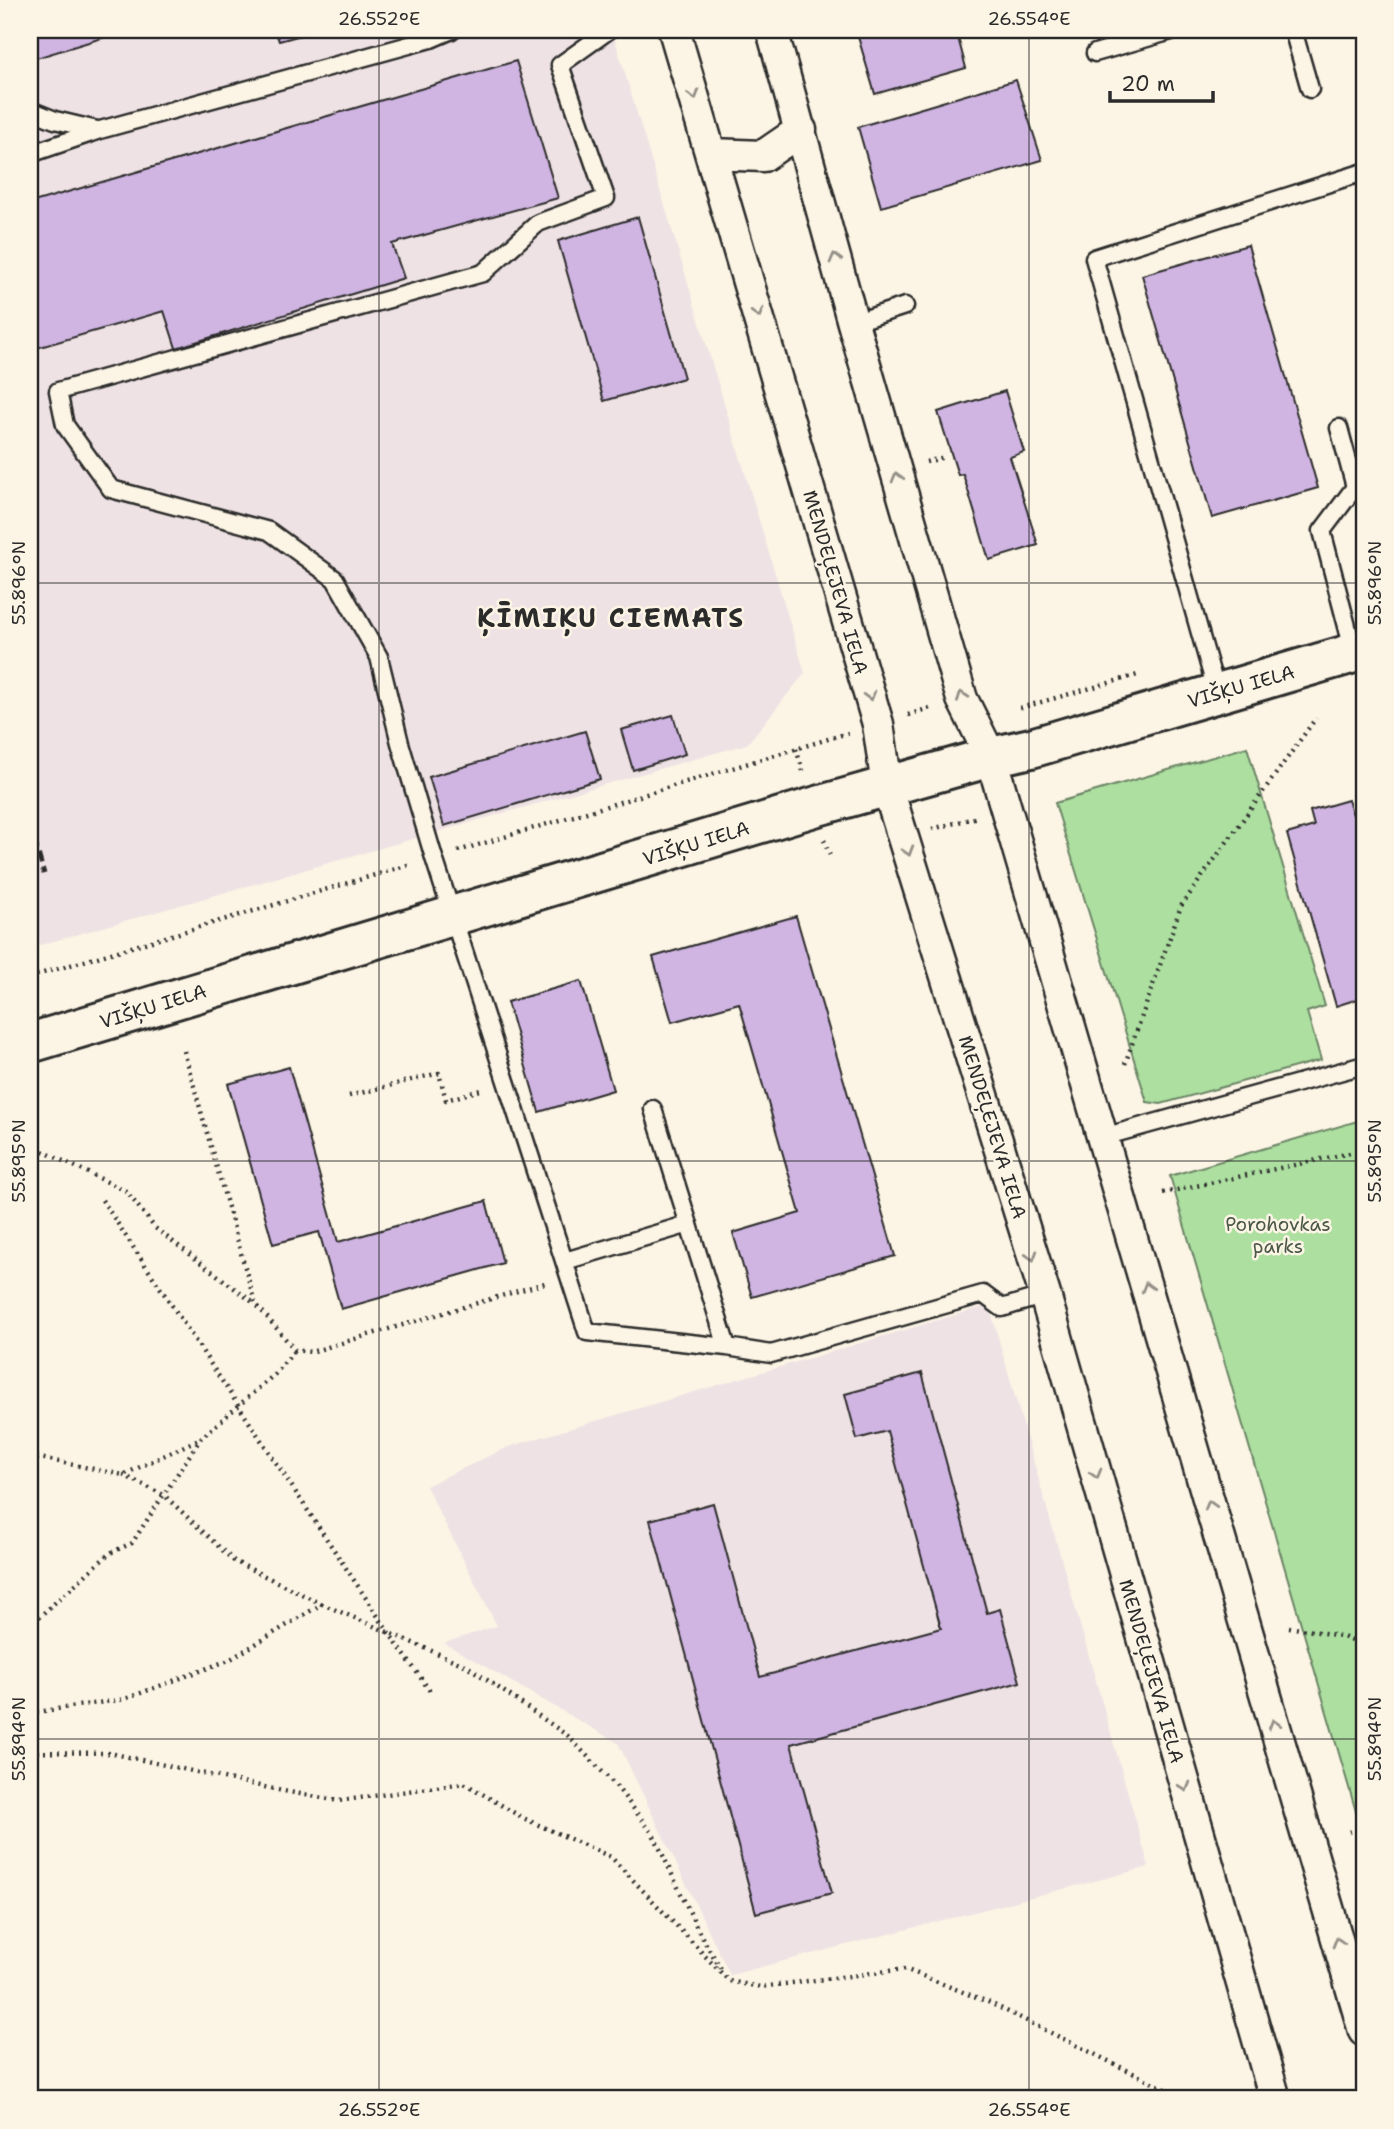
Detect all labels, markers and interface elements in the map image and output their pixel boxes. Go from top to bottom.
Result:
text: 26.552°E [338,7,420,31]
text: 26.554°E [988,7,1070,31]
scale bar [1110,60,1214,104]
text: 20 m [1121,70,1175,98]
one-way arrow [685,89,700,101]
one-way arrow [829,253,844,265]
one-way arrow [750,307,764,319]
one-way arrow [891,472,906,484]
street label: MENDEĻEJEVA IELA [796,487,874,678]
text: 55.896°N [7,541,31,625]
text: 55.896°N [1363,541,1387,625]
district label: ĶĪMIĶU CIEMATS [477,600,745,637]
street label: VIŠĶU IELA [1184,658,1298,715]
one-way arrow [861,690,876,702]
one-way arrow [956,690,970,702]
street label: VIŠĶU IELA [640,814,753,872]
one-way arrow [899,845,914,857]
street label: VIŠĶU IELA [97,977,210,1035]
street label: MENDEĻEJEVA IELA [952,1032,1032,1222]
text: 55.895°N [7,1119,31,1203]
text: 55.895°N [1363,1119,1387,1203]
park label: Porohovkas parks [1225,1212,1331,1259]
one-way arrow [1024,1249,1039,1261]
one-way arrow [1140,1281,1155,1293]
one-way arrow [1087,1468,1102,1480]
one-way arrow [1204,1500,1219,1512]
street label: MENDEĻEJEVA IELA [1112,1576,1190,1767]
text: 55.894°N [7,1697,31,1781]
text: 55.894°N [1363,1697,1387,1781]
one-way arrow [1268,1718,1283,1730]
one-way arrow [1177,1781,1192,1793]
one-way arrow [1332,1936,1347,1948]
text: 26.552°E [338,2098,420,2122]
text: 26.554°E [988,2098,1070,2122]

